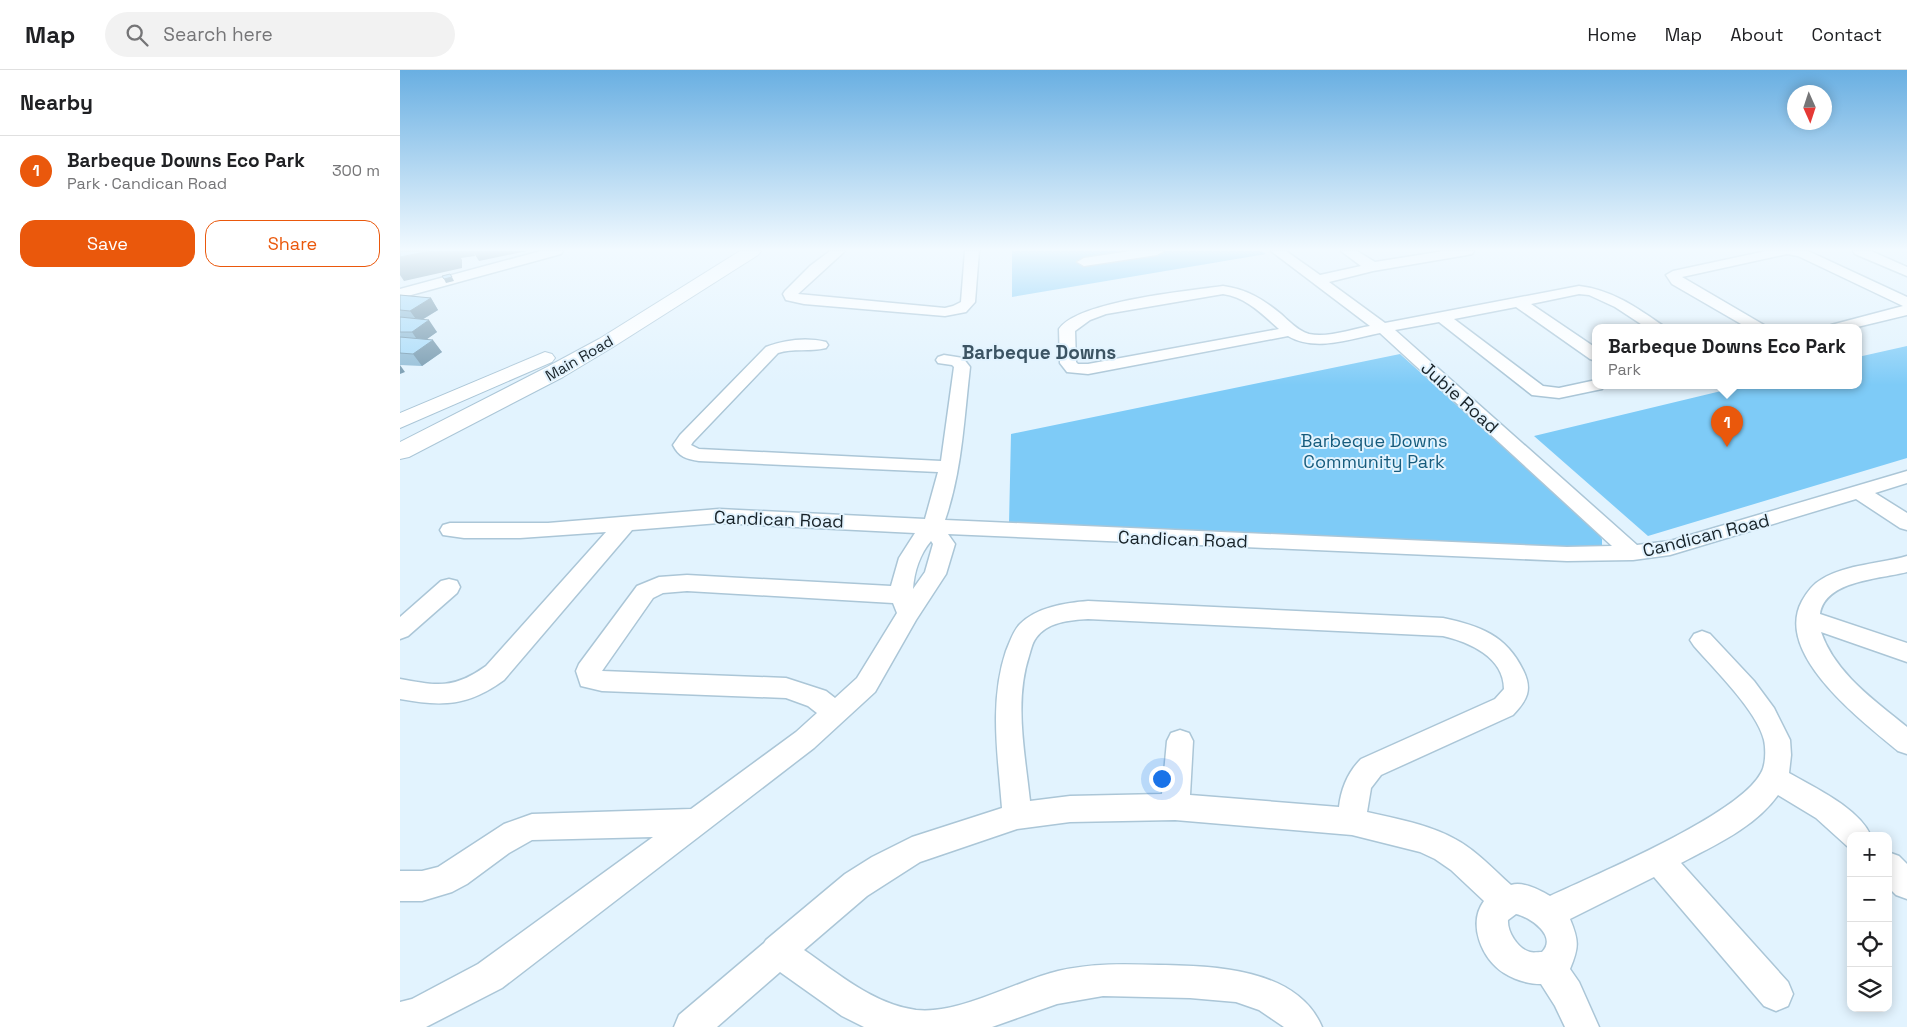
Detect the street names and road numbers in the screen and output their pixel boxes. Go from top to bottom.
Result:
street label: Main Road [542,331,616,385]
street label: Jubie Road [1416,356,1504,438]
street label: Candican Road [714,505,844,533]
street label: Candican Road [1640,508,1772,562]
street label: Candican Road [1118,525,1248,553]

